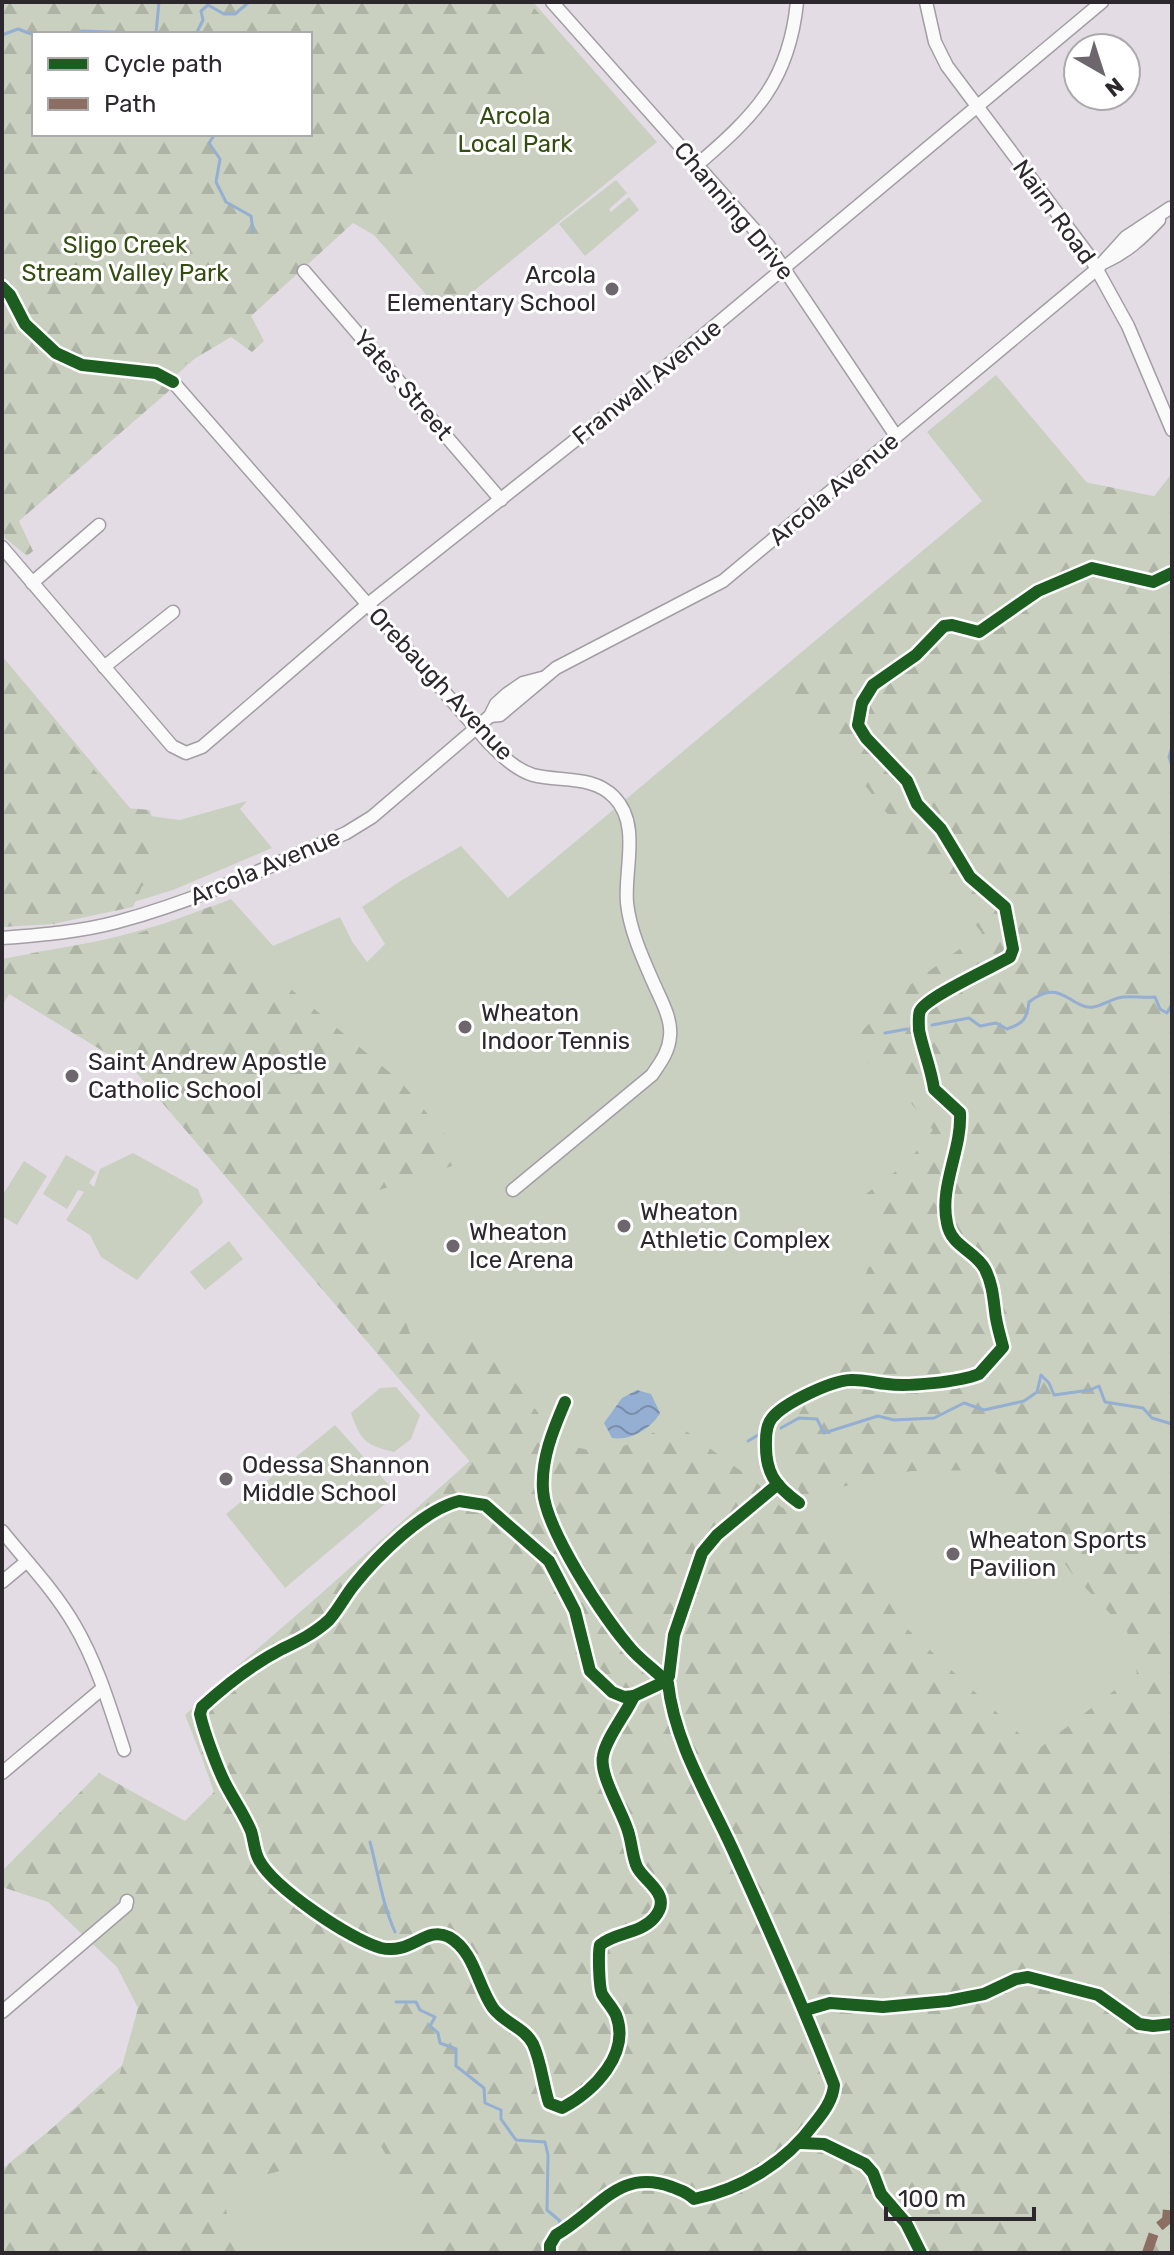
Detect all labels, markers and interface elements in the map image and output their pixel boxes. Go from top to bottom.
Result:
legend [32,32,312,136]
north arrow [1062,32,1142,112]
text: Cycle path [104,50,223,78]
text: N [1100,72,1129,103]
text: Path [104,90,156,118]
park label: Arcola Local Park [457,102,573,158]
street label: Channing Drive [668,136,800,286]
street label: Nairn Road [1007,154,1101,270]
park label: Sligo Creek Stream Valley Park [21,231,229,287]
place label: Arcola Elementary School [387,261,596,317]
marker: Arcola Elementary School [603,280,621,298]
street label: Franwall Avenue [567,313,727,451]
street label: Yates Street [348,324,458,446]
street label: Arcola Avenue [764,427,904,551]
street label: Orebaugh Avenue [363,602,519,766]
street label: Arcola Avenue [186,823,344,911]
place label: Wheaton Indoor Tennis [481,999,630,1055]
marker: Wheaton Indoor Tennis [456,1018,474,1036]
place label: Saint Andrew Apostle Catholic School [88,1048,327,1104]
marker: Saint Andrew Apostle Catholic School [63,1067,81,1085]
place label: Wheaton Athletic Complex [640,1198,830,1254]
marker: Wheaton Athletic Complex [615,1217,633,1235]
place label: Wheaton Ice Arena [469,1218,574,1274]
marker: Wheaton Ice Arena [444,1237,462,1255]
place label: Odessa Shannon Middle School [242,1451,430,1507]
marker: Odessa Shannon Middle School [217,1470,235,1488]
place label: Wheaton Sports Pavilion [969,1526,1147,1582]
marker: Wheaton Sports Pavilion [944,1545,962,1563]
scale bar [886,2171,1034,2221]
text: 100 m [898,2185,966,2213]

